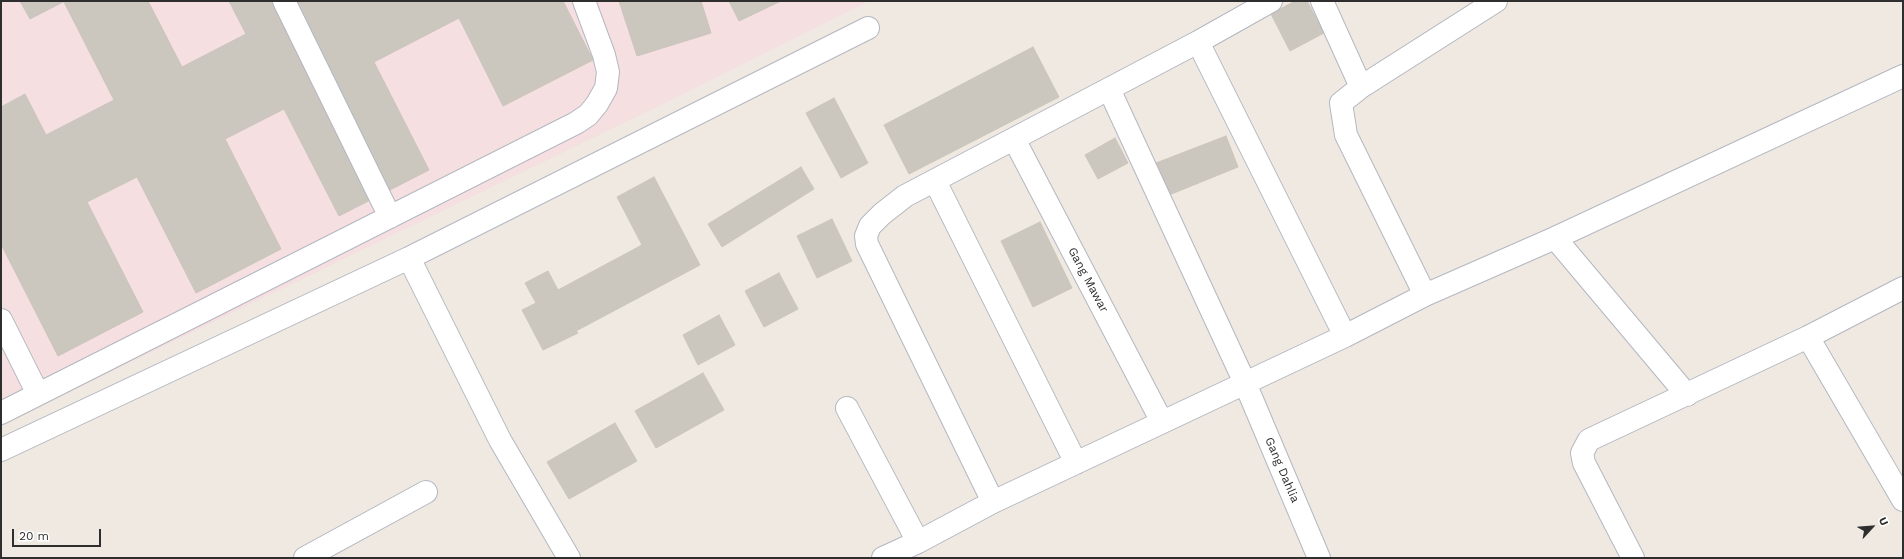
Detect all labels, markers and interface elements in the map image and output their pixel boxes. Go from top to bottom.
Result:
street label: Gang Mawar [1065,245,1111,315]
street label: Gang Dahlia [1262,435,1302,505]
north arrow [1852,507,1892,547]
text: U [1876,515,1891,528]
scale bar [14,521,103,547]
text: 20 m [19,529,49,543]

